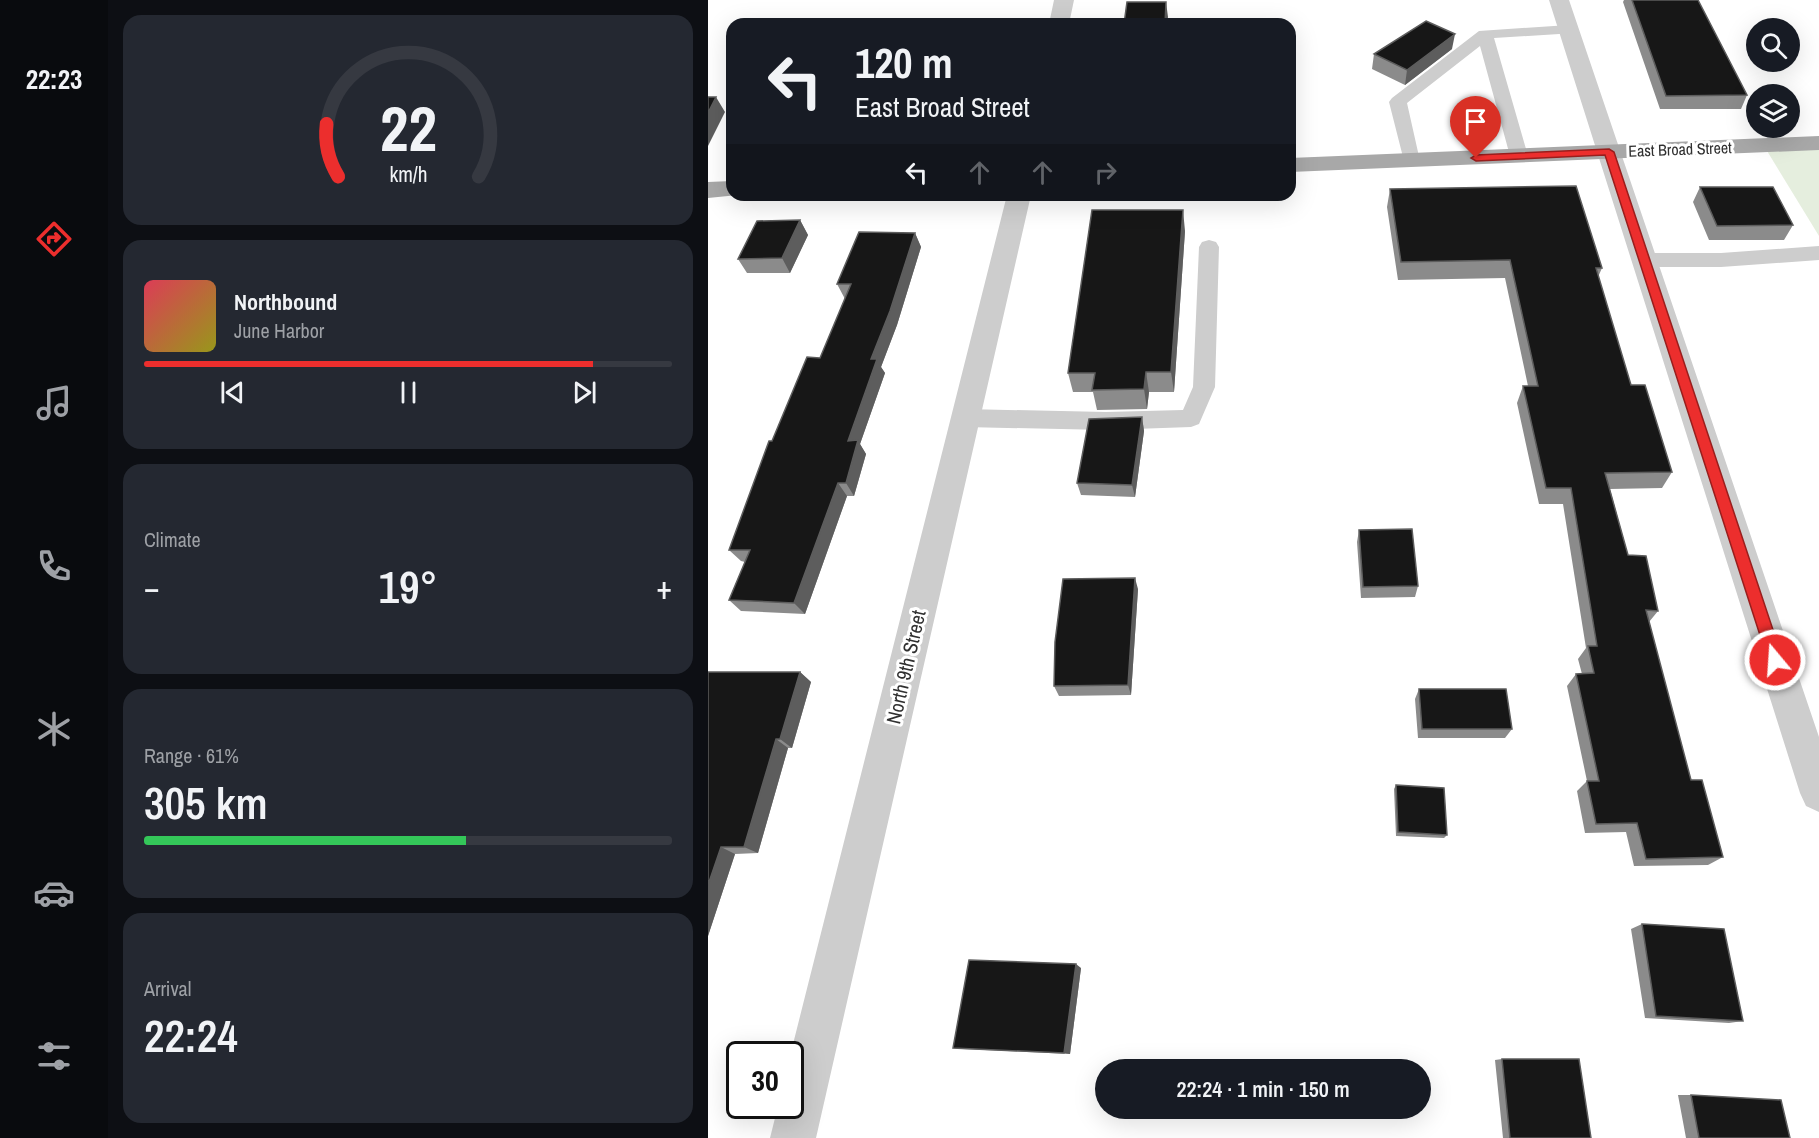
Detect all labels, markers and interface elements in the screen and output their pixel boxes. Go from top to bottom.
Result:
map controls [1746,18,1800,138]
button: search [1746,18,1800,72]
text: 120 m [855,35,953,91]
icon: left [756,42,834,120]
text: 22:23 [26,61,82,97]
button: layers [1746,84,1800,138]
text: 22 [380,86,436,170]
text: East Broad Street [855,89,1030,125]
pin [1450,96,1501,158]
icon: arrive [1459,105,1492,138]
street label: East Broad Street [1628,136,1732,162]
icon: left [900,156,933,189]
icon: ahead [963,156,996,189]
icon: ahead [1026,156,1059,189]
icon: right [1089,156,1122,189]
text: km/h [389,160,427,189]
icon: directions [33,218,75,260]
text: Northbound [234,287,337,317]
text: June Harbor [234,317,324,344]
icon: previous [216,376,249,409]
icon: pause [392,376,425,409]
icon: next [568,376,601,409]
icon: music [33,382,75,424]
text: Climate [144,526,201,553]
icon: phone [33,545,75,587]
text: 19° [378,556,438,617]
text: − [144,565,160,609]
text: + [656,565,672,609]
street label: North 9th Street [879,607,932,726]
position arrow [1743,628,1807,692]
icon: climate [33,708,75,750]
text: Range · 61% [144,742,239,769]
text: 305 km [144,772,268,833]
icon: car [33,872,75,914]
text: Arrival [144,975,191,1002]
text: 22:24 [144,1005,238,1066]
icon: filters [33,1035,75,1077]
speed limit sign: 30 [726,1041,804,1119]
text: 22:24 · 1 min · 150 m [1176,1074,1350,1104]

